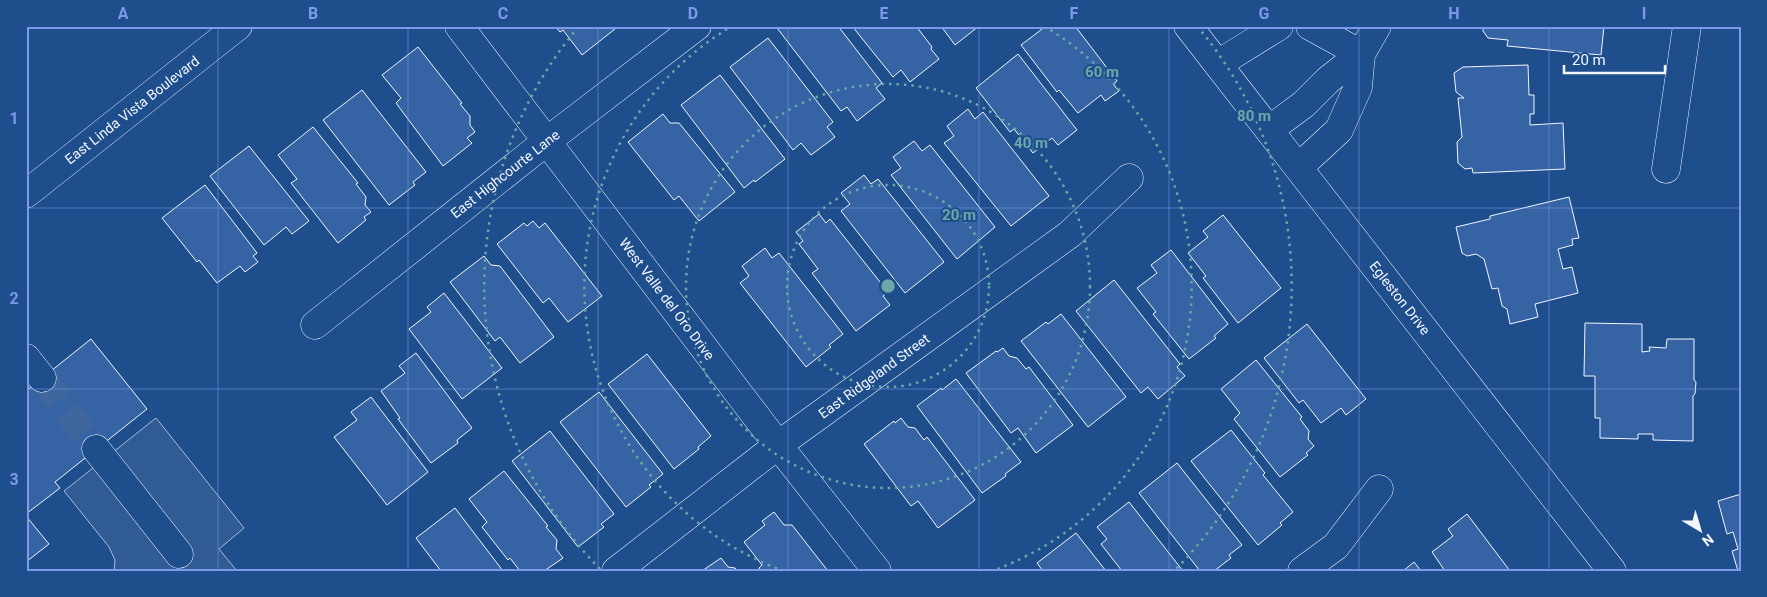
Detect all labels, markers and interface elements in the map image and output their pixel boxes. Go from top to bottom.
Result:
text: A [118,4,129,23]
text: B [308,4,318,23]
text: C [498,4,508,23]
text: D [688,4,698,23]
text: E [880,4,889,23]
text: F [1070,4,1079,23]
text: G [1259,4,1270,23]
text: H [1448,4,1460,23]
text: I [1642,4,1646,23]
scale bar [1564,42,1666,74]
text: 20 m [1572,51,1606,69]
street label: East Linda Vista Boulevard [62,53,202,167]
text: 60 m [1085,63,1119,81]
text: 80 m [1237,107,1271,125]
text: 1 [9,109,19,128]
street label: East Highcourte Lane [447,127,563,221]
text: 40 m [1014,134,1048,152]
text: 20 m [942,206,976,224]
street label: West Valle del Oro Drive [616,235,718,363]
street label: Egleston Drive [1366,258,1434,338]
centre of rings [879,277,897,295]
text: 2 [9,289,19,308]
street label: East Ridgeland Street [815,330,933,422]
text: 3 [9,470,19,489]
north arrow [1674,504,1724,554]
text: N [1699,531,1717,550]

